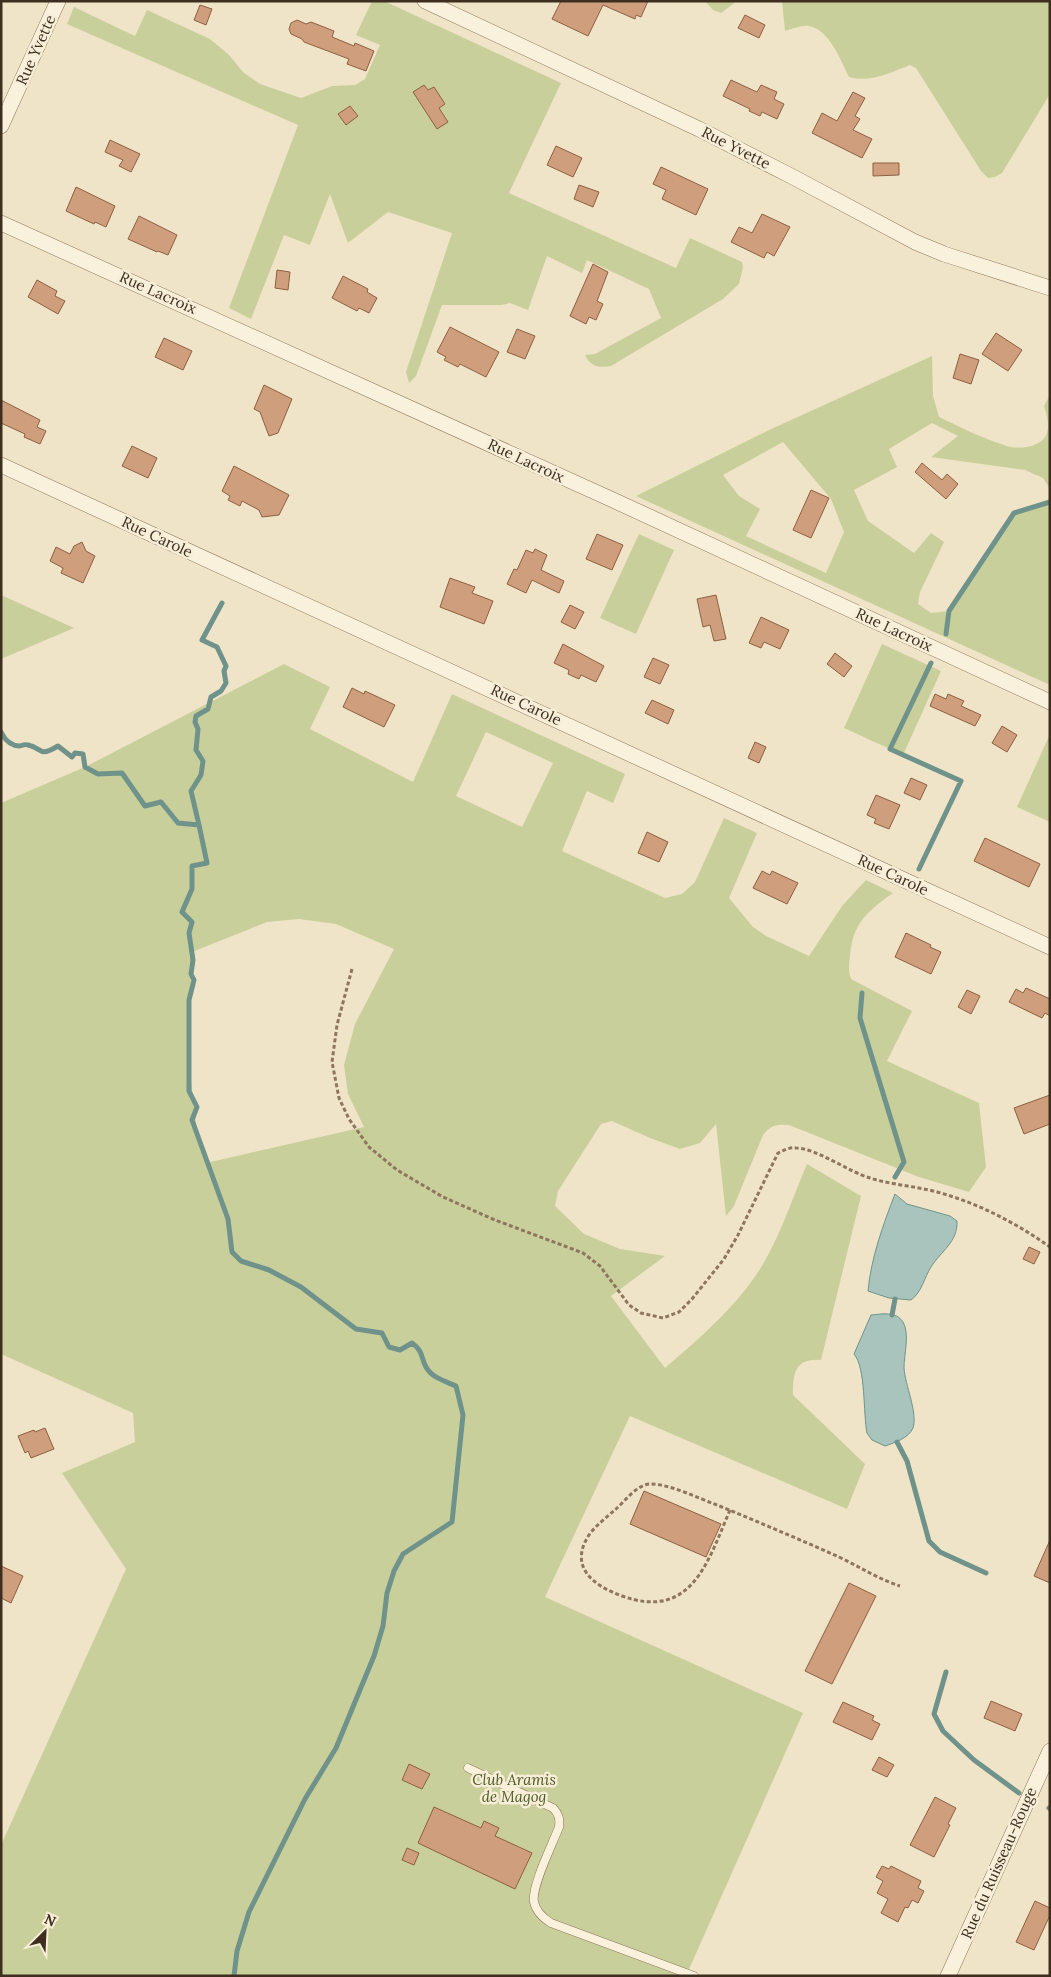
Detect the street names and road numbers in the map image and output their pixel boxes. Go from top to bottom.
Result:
street label: Rue Yvette [12,12,59,88]
street label: Rue Yvette [699,122,774,173]
street label: Rue Lacroix [117,267,200,318]
street label: Rue Lacroix [485,435,568,487]
street label: Rue Carole [119,512,196,561]
street label: Rue Lacroix [853,604,936,656]
street label: Rue Carole [488,680,565,729]
street label: Rue Carole [855,850,932,899]
street label: Rue du Ruisseau-Rouge [957,1784,1041,1942]

